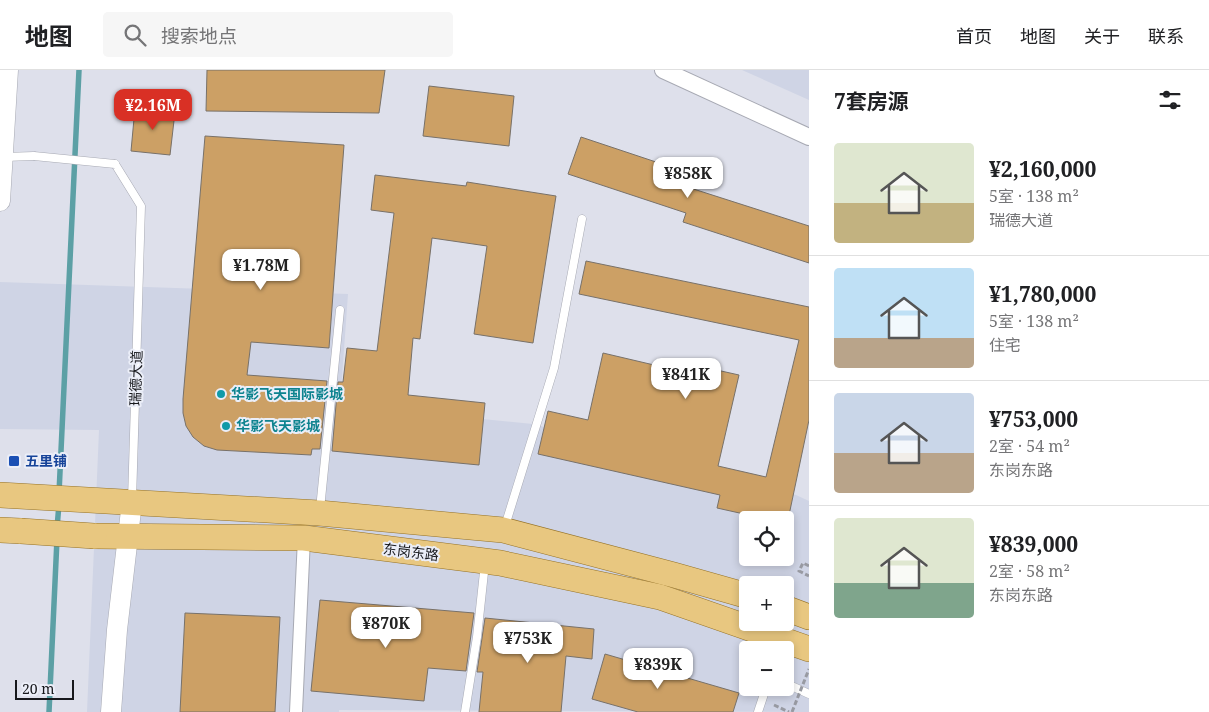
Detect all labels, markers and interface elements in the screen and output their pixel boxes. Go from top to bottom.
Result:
search box [103,12,453,57]
text: 地图 [25,19,73,52]
icon: search [121,21,149,49]
text: 搜索地点 [161,23,237,49]
text: 首页 [956,24,992,48]
text: 地图 [1020,24,1056,48]
text: 关于 [1084,24,1120,48]
text: 联系 [1148,24,1184,48]
icon: filters [1156,86,1184,114]
text: 7套房源 [834,87,909,115]
pin: ¥2.16M [112,88,194,131]
text: ¥2.16M [125,94,181,116]
text: ¥2,160,000 [989,155,1096,183]
pin: ¥858K [653,156,723,199]
text: ¥858K [664,162,712,184]
icon: home [874,163,934,223]
text: 5室 · 138 m² [989,185,1079,207]
text: 瑞德大道 [989,209,1053,231]
pin: ¥1.78M [220,248,302,291]
text: ¥1.78M [233,254,289,276]
text: ¥1,780,000 [989,280,1096,308]
icon: home [874,288,934,348]
text: 5室 · 138 m² [989,310,1079,332]
text: 住宅 [989,334,1021,356]
street label: 瑞德大道 [125,350,146,406]
pin: ¥841K [651,358,721,400]
text: ¥841K [662,363,710,385]
place label: 华影飞天国际影城 [231,384,343,403]
marker: 华影飞天国际影城 [215,388,227,400]
text: ¥753,000 [989,405,1078,433]
icon: home [874,413,934,473]
place label: 华影飞天影城 [236,416,320,435]
marker: 华影飞天影城 [220,420,232,432]
text: 2室 · 54 m² [989,435,1070,457]
place label: 五里铺 [25,451,67,470]
marker: 五里铺 [7,454,21,468]
text: 东岗东路 [989,459,1053,481]
map controls [739,511,794,696]
button: locate [739,511,794,566]
text: ¥839,000 [989,530,1078,558]
icon: home [874,538,934,598]
street label: 东岗东路 [382,539,440,564]
text: 2室 · 58 m² [989,560,1070,582]
button: + [739,576,794,631]
text: 东岗东路 [989,584,1053,606]
pin: ¥870K [351,606,421,649]
text: ¥870K [362,612,410,634]
pin: ¥753K [493,622,563,664]
text: ¥753K [504,627,552,649]
button: − [739,641,794,696]
pin: ¥839K [623,648,693,690]
text: ¥839K [634,653,682,675]
scale bar [15,677,74,700]
text: 20 m [22,679,55,698]

